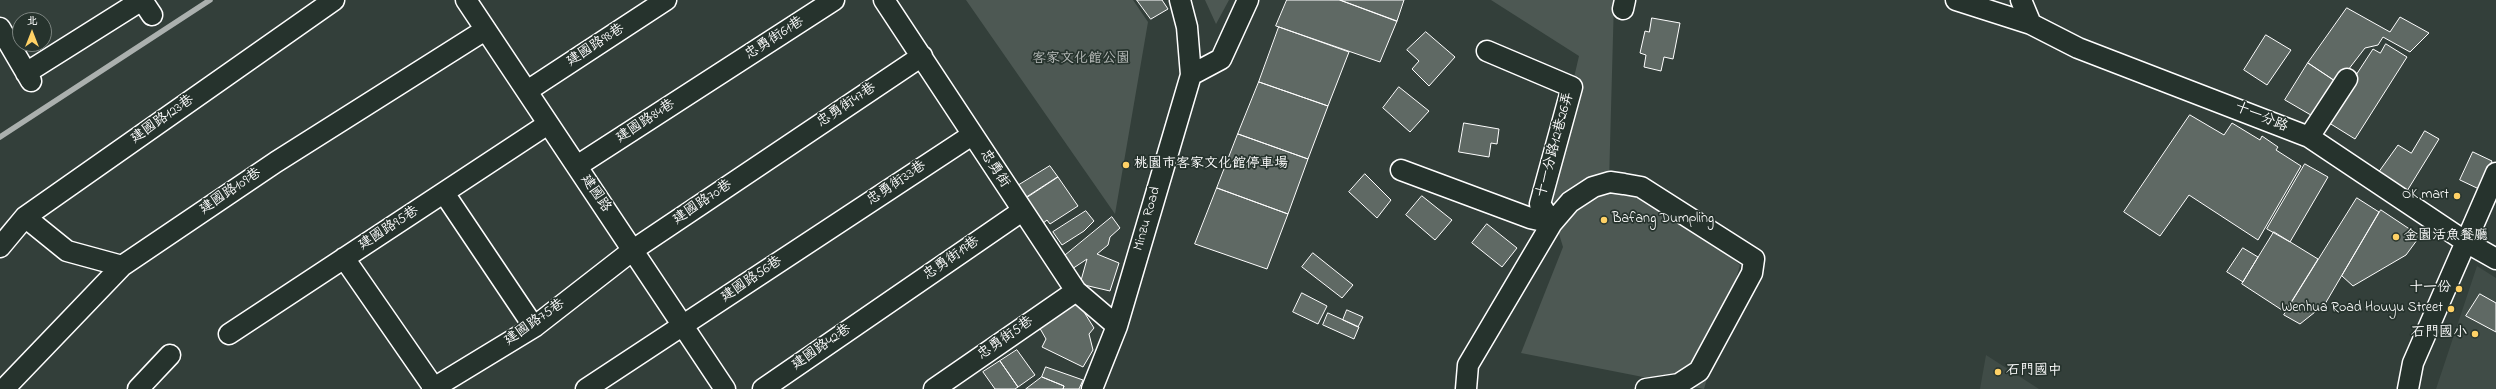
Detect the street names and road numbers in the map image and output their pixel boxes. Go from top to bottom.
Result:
street label: 忠勇街61巷 [742,14,808,64]
street label: 建國路98巷 [564,21,628,71]
street label: 忠勇街47巷 [814,80,880,132]
street label: 十一分路12巷26弄 [1534,90,1578,200]
street label: 建國路123巷 [128,92,198,148]
street label: 建國路84巷 [613,97,679,147]
street label: 十一分路 [2232,100,2290,136]
street label: 忠勇街 [976,147,1012,191]
street label: 忠勇街33巷 [864,158,930,210]
street label: 建國路109巷 [197,165,265,219]
street label: 建國路 [576,172,614,216]
street label: 建國路70巷 [670,177,736,229]
street label: Minzu Road [1131,185,1165,253]
street label: 建國路95巷 [356,203,422,255]
street label: 忠勇街19巷 [921,234,983,284]
street label: 建國路56巷 [718,253,786,307]
street label: 建國路75巷 [502,296,568,350]
street label: 忠勇街5巷 [975,314,1037,364]
street label: 建國路42巷 [789,321,855,375]

